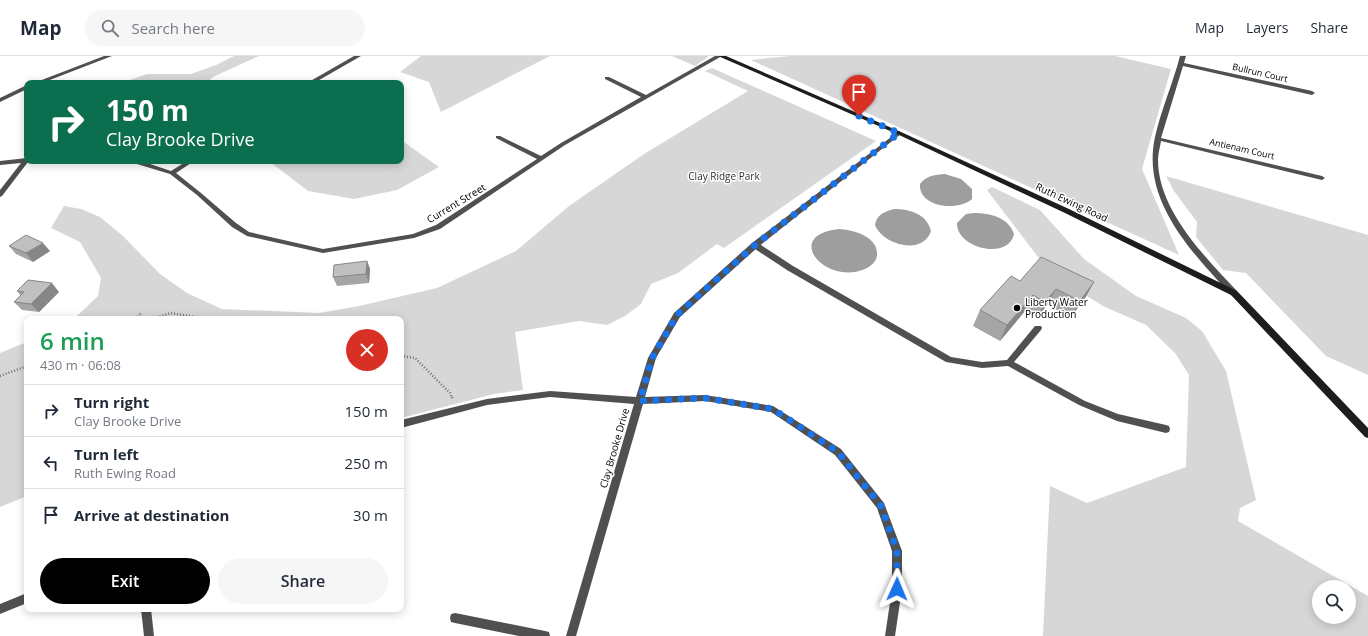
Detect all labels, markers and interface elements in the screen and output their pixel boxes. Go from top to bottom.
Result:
search box [85,10,365,46]
text: Map [20,15,61,41]
icon: search [99,17,121,39]
text: Search here [131,18,215,38]
text: Map [1195,18,1224,37]
text: Layers [1246,18,1288,37]
text: Share [1310,18,1348,37]
street label: Bullrun Court [1231,60,1289,85]
pin [842,75,876,116]
icon: arrive [848,81,870,103]
text: 150 m [106,91,189,129]
icon: right [40,96,92,148]
text: Clay Brooke Drive [106,127,255,151]
street label: Antienam Court [1208,135,1276,162]
park label: Clay Ridge Park [688,169,760,183]
street label: Ruth Ewing Road [1033,179,1111,225]
street label: Current Street [424,180,488,226]
place label: Liberty Water Production [1025,295,1088,321]
marker: Liberty Water Production [1012,303,1022,313]
text: 6 min [40,324,105,357]
button: close [346,329,388,371]
text: 430 m · 06:08 [40,356,121,374]
text: Turn right [74,392,149,412]
icon: right [40,400,62,422]
text: 150 m [344,401,388,421]
street label: Clay Brooke Drive [596,406,632,490]
text: Clay Brooke Drive [74,412,181,430]
text: Turn left [74,444,139,464]
icon: left [40,452,62,474]
text: 250 m [344,453,388,473]
text: Ruth Ewing Road [74,464,176,482]
icon: arrive [40,504,62,526]
text: Arrive at destination [74,505,229,525]
text: 30 m [353,505,388,525]
button: Exit [40,558,210,604]
button: Share [218,558,388,604]
position arrow [876,568,918,610]
map controls [1312,580,1356,624]
button: search [1312,580,1356,624]

